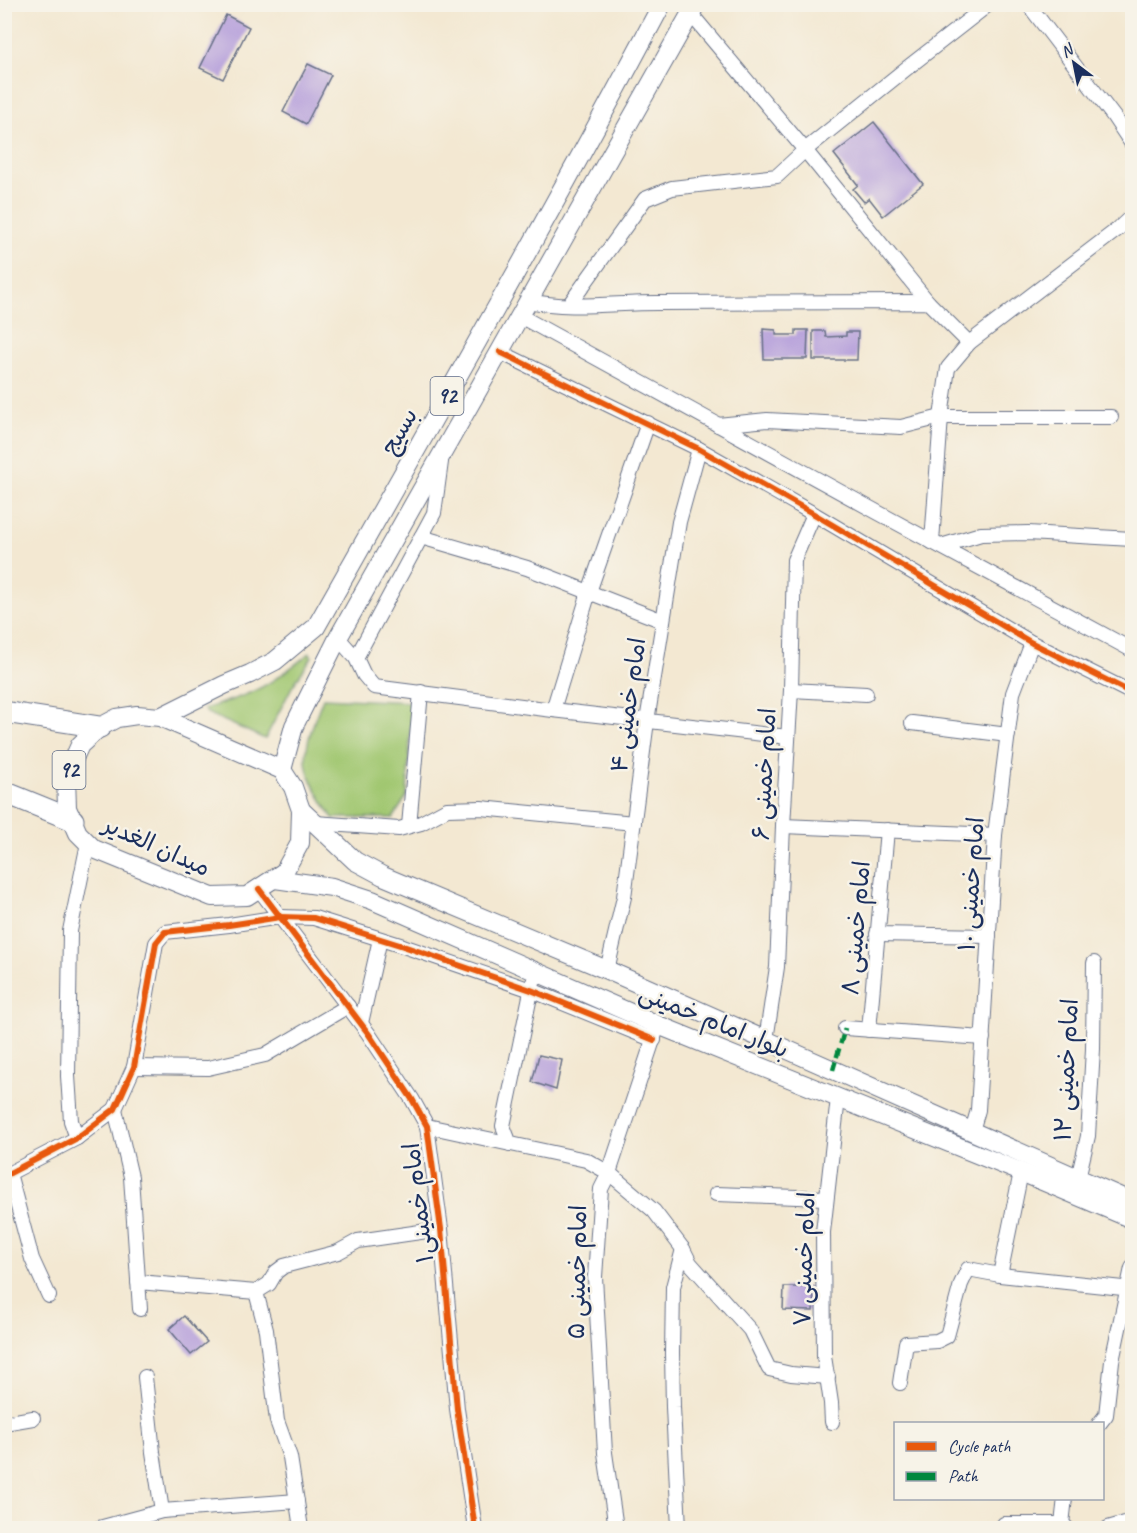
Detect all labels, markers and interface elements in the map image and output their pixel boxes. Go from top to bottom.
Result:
north arrow [1044,33,1104,93]
text: N [1057,38,1079,62]
road number: 92 [430,377,464,415]
street label: بسیج [374,402,425,460]
street label: امام خمینی ۴ [604,635,655,775]
street label: امام خمینی ۶ [746,707,785,841]
road number: 92 [52,751,86,789]
street label: میدان الغدیر [97,808,215,883]
street label: امام خمینی ۱۰ [951,816,994,952]
street label: امام خمینی ۸ [835,859,880,997]
street label: بلوار امام خمینی [634,977,793,1067]
street label: امام خمینی ۱۲ [1047,998,1088,1142]
street label: امام خمینی۱ [396,1141,443,1265]
street label: امام خمینی ۷ [787,1191,824,1327]
street label: امام خمینی ۵ [561,1204,596,1340]
legend [894,1422,1104,1500]
text: Cycle path [948,1435,1011,1457]
text: Path [948,1465,978,1487]

